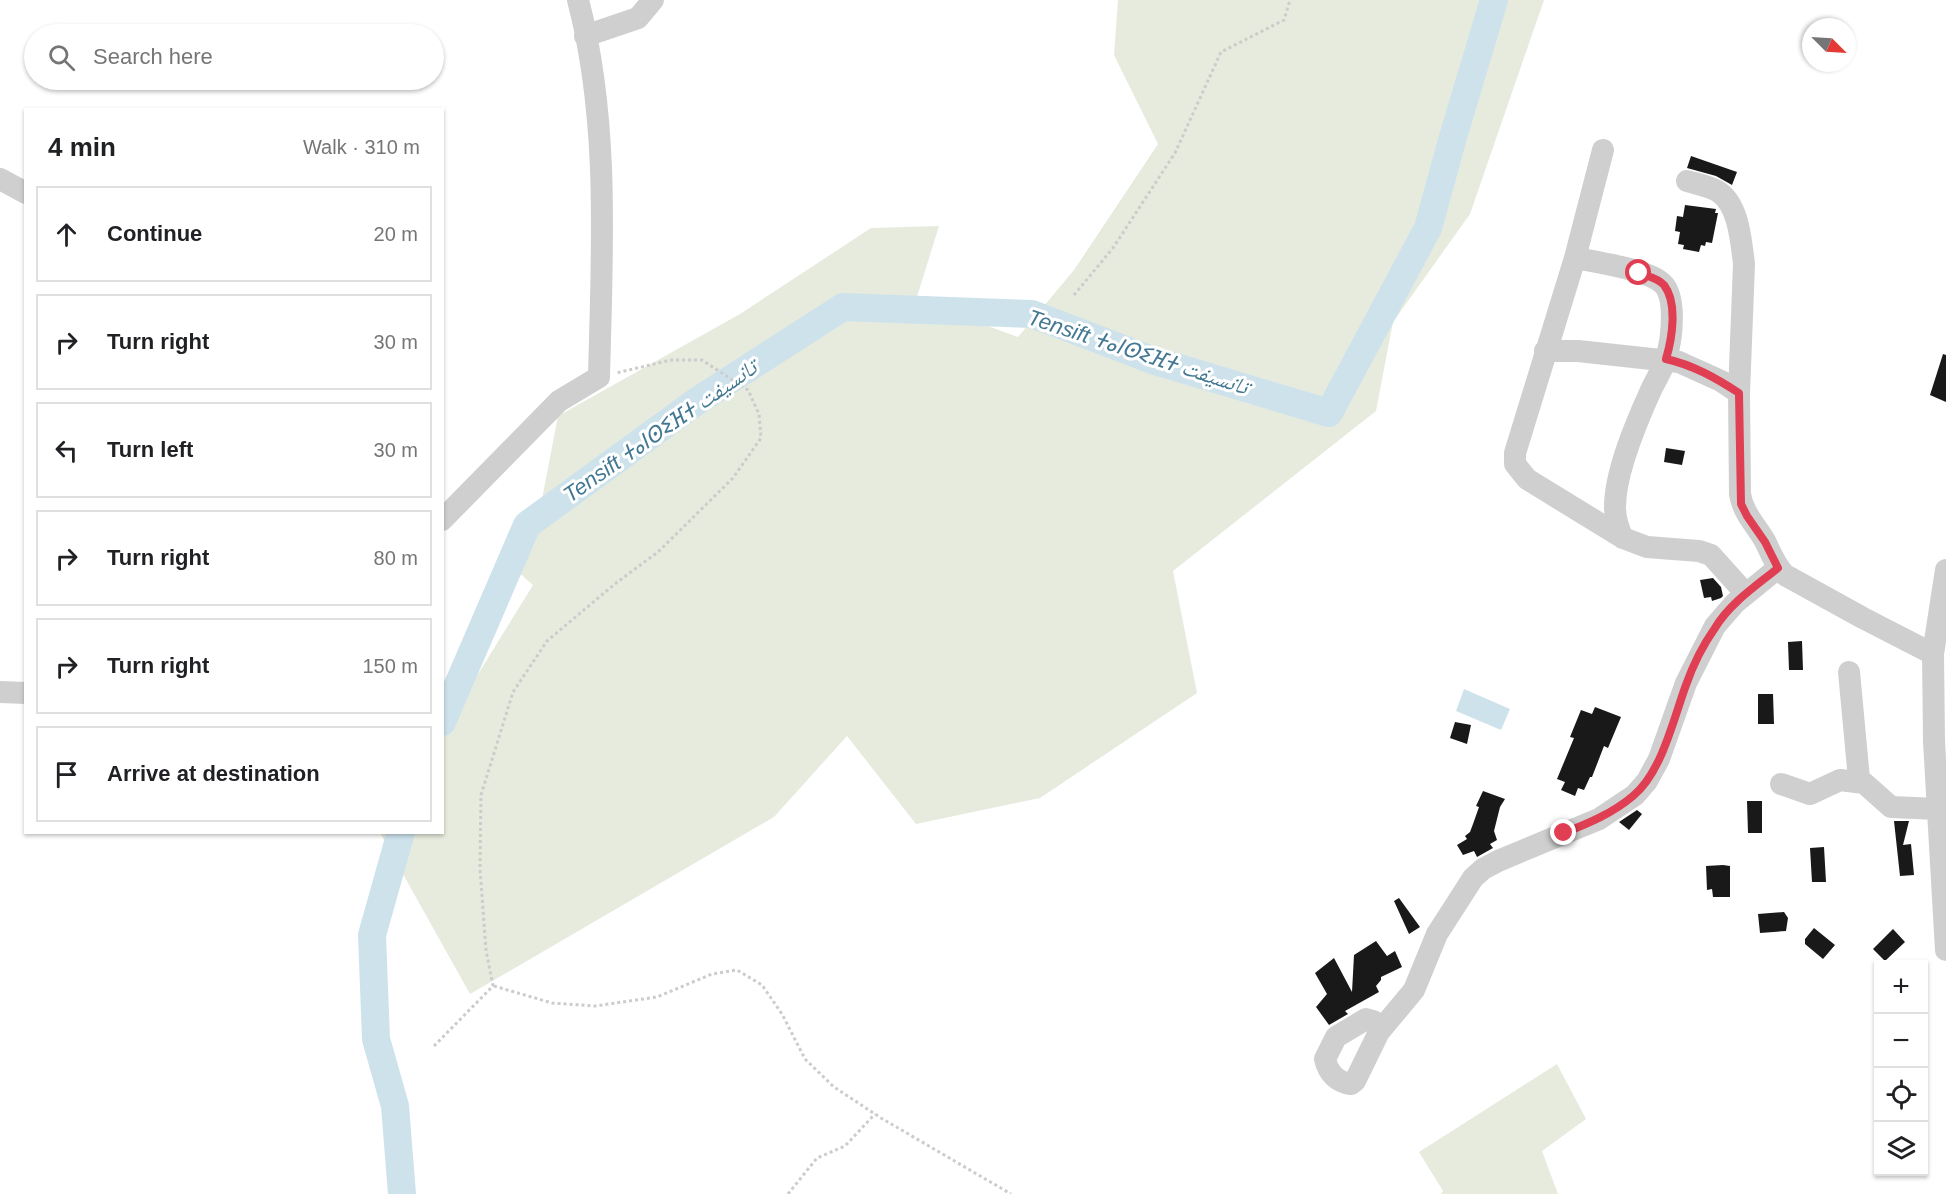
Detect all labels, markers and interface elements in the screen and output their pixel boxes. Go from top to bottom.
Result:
north arrow [1802,18,1856,72]
search box [24,24,444,90]
icon: search [45,41,78,74]
text: Search here [93,44,213,69]
text: 4 min [48,132,116,162]
text: Walk · 310 m [303,136,420,158]
icon: ahead [50,218,83,251]
text: Continue [107,221,202,246]
text: 20 m [374,223,418,245]
route start [1625,259,1651,285]
water label: Tensift ⵜⴰⵏⵙⵉⴼⵜ تانسيفت [1025,305,1256,401]
icon: right [50,326,83,359]
text: Turn right [107,329,209,354]
text: 30 m [374,331,418,353]
water label: Tensift ⵜⴰⵏⵙⵉⴼⵜ تانسيفت [559,352,765,507]
icon: left [50,434,83,467]
text: Turn left [107,437,193,462]
text: 30 m [374,439,418,461]
icon: right [50,542,83,575]
text: Turn right [107,545,209,570]
text: 80 m [374,547,418,569]
icon: right [50,650,83,683]
text: Turn right [107,653,209,678]
text: 150 m [362,655,418,677]
icon: arrive [50,758,83,791]
text: Arrive at destination [107,761,320,786]
route end [1550,819,1576,845]
map controls [1874,960,1928,1176]
button: + [1874,960,1928,1014]
button: − [1874,1014,1928,1068]
button: locate [1874,1068,1928,1122]
button: layers [1874,1122,1928,1176]

